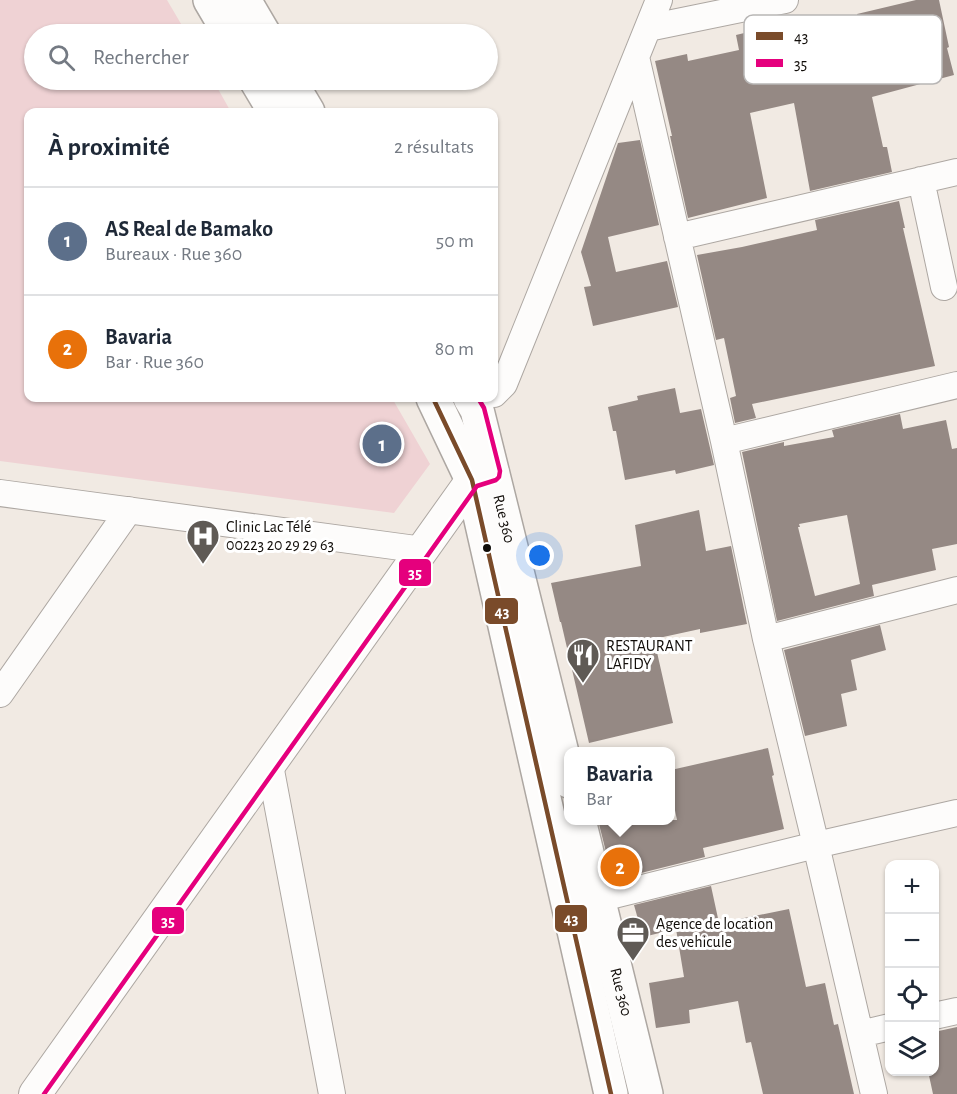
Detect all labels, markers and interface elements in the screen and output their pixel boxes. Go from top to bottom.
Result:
legend [744,15,942,84]
search box [24,24,498,90]
text: 43 [794,29,808,45]
icon: search [45,41,78,74]
text: Rechercher [93,46,189,68]
text: 35 [794,56,807,72]
text: À proximité [48,134,170,160]
text: 2 résultats [394,137,474,157]
text: AS Real de Bamako [105,218,273,240]
text: 1 [64,231,71,251]
text: 50 m [436,231,474,251]
text: Bureaux · Rue 360 [105,244,242,264]
text: Bavaria [105,326,172,348]
text: 2 [63,339,72,359]
text: 80 m [435,339,474,359]
text: Bar · Rue 360 [105,352,204,372]
pin: 1 [362,422,401,466]
street label: Rue 360 [490,493,518,545]
hospital icon: Clinic Lac Télé 00223 20 29 29 63 [185,518,221,565]
place label: Clinic Lac Télé 00223 20 29 29 63 [226,519,334,553]
your location [525,541,554,570]
unlabelled marker [481,542,493,554]
line badge: 35 [398,558,432,587]
text: 35 [408,565,422,581]
line badge: 43 [484,597,519,625]
text: 43 [495,604,510,620]
restaurant icon: RESTAURANT LAFIDY [565,637,601,684]
place label: RESTAURANT LAFIDY [606,638,693,672]
popup [564,747,675,825]
text: Bavaria [586,763,653,785]
text: Bar [586,789,612,809]
pin: 2 [600,844,640,890]
map controls [885,860,939,1076]
button: + [885,860,939,914]
line badge: 43 [554,904,588,933]
line badge: 35 [151,906,185,935]
text: 43 [564,911,579,927]
text: 35 [161,913,175,929]
button: − [885,914,939,968]
office icon: Agence de location des vehicule [615,915,651,962]
place label: Agence de location des vehicule [656,916,773,950]
street label: Rue 360 [607,966,635,1018]
button: locate [885,968,939,1022]
button: layers [885,1022,939,1076]

